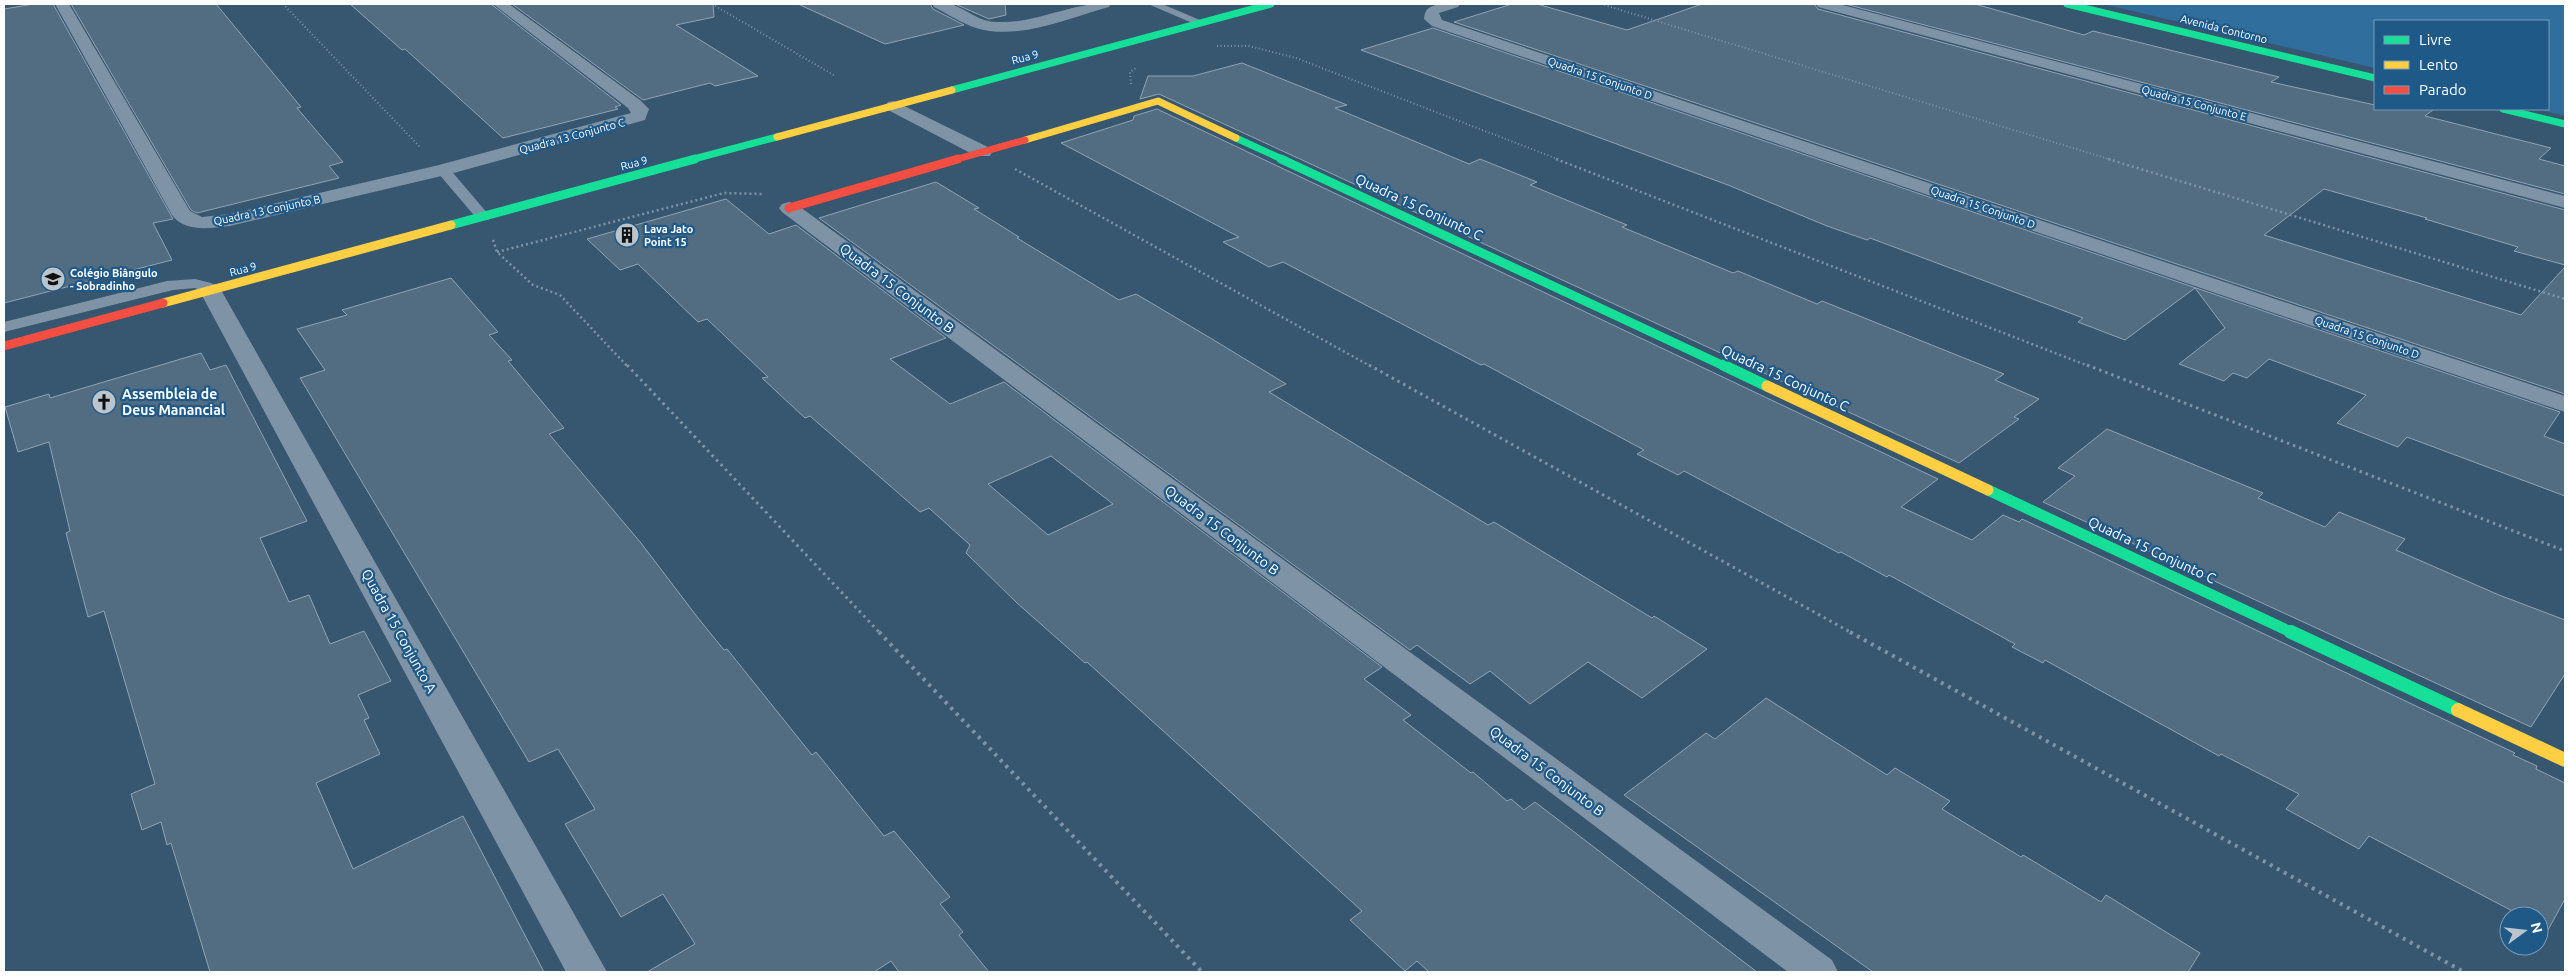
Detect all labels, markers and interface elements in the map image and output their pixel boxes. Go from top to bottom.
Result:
street label: Avenida Contorno [2179,12,2269,46]
legend [2374,20,2549,110]
text: Livre [2419,31,2452,48]
street label: Rua 9 [1010,48,1040,66]
street label: Quadra 15 Conjunto D [1546,54,1654,102]
text: Lento [2419,56,2458,73]
text: Parado [2419,81,2466,98]
street label: Quadra 15 Conjunto E [2140,83,2248,123]
street label: Quadra 13 Conjunto C [518,116,626,156]
street label: Rua 9 [619,154,649,172]
street label: Quadra 15 Conjunto C [1353,170,1486,244]
street label: Quadra 15 Conjunto D [1929,183,2037,231]
street label: Quadra 13 Conjunto B [212,193,322,227]
building icon: Lava Jato Point 15 [614,222,640,248]
place label: Lava Jato Point 15 [644,223,694,248]
street label: Quadra 15 Conjunto B [837,240,957,336]
street label: Rua 9 [228,260,258,278]
school or university icon: Colégio Biângulo - Sobradinho [40,266,66,292]
place label: Colégio Biângulo - Sobradinho [70,267,158,292]
street label: Quadra 15 Conjunto D [2313,313,2421,361]
street label: Quadra 15 Conjunto C [1719,341,1852,415]
place label: Assembleia de Deus Manancial [122,386,225,418]
church icon: Assembleia de Deus Manancial [91,389,117,415]
street label: Quadra 15 Conjunto B [1162,482,1282,578]
street label: Quadra 15 Conjunto C [2086,513,2219,587]
street label: Quadra 15 Conjunto A [358,566,440,696]
street label: Quadra 15 Conjunto B [1487,723,1607,819]
north arrow [2499,906,2549,956]
text: N [2527,921,2546,935]

